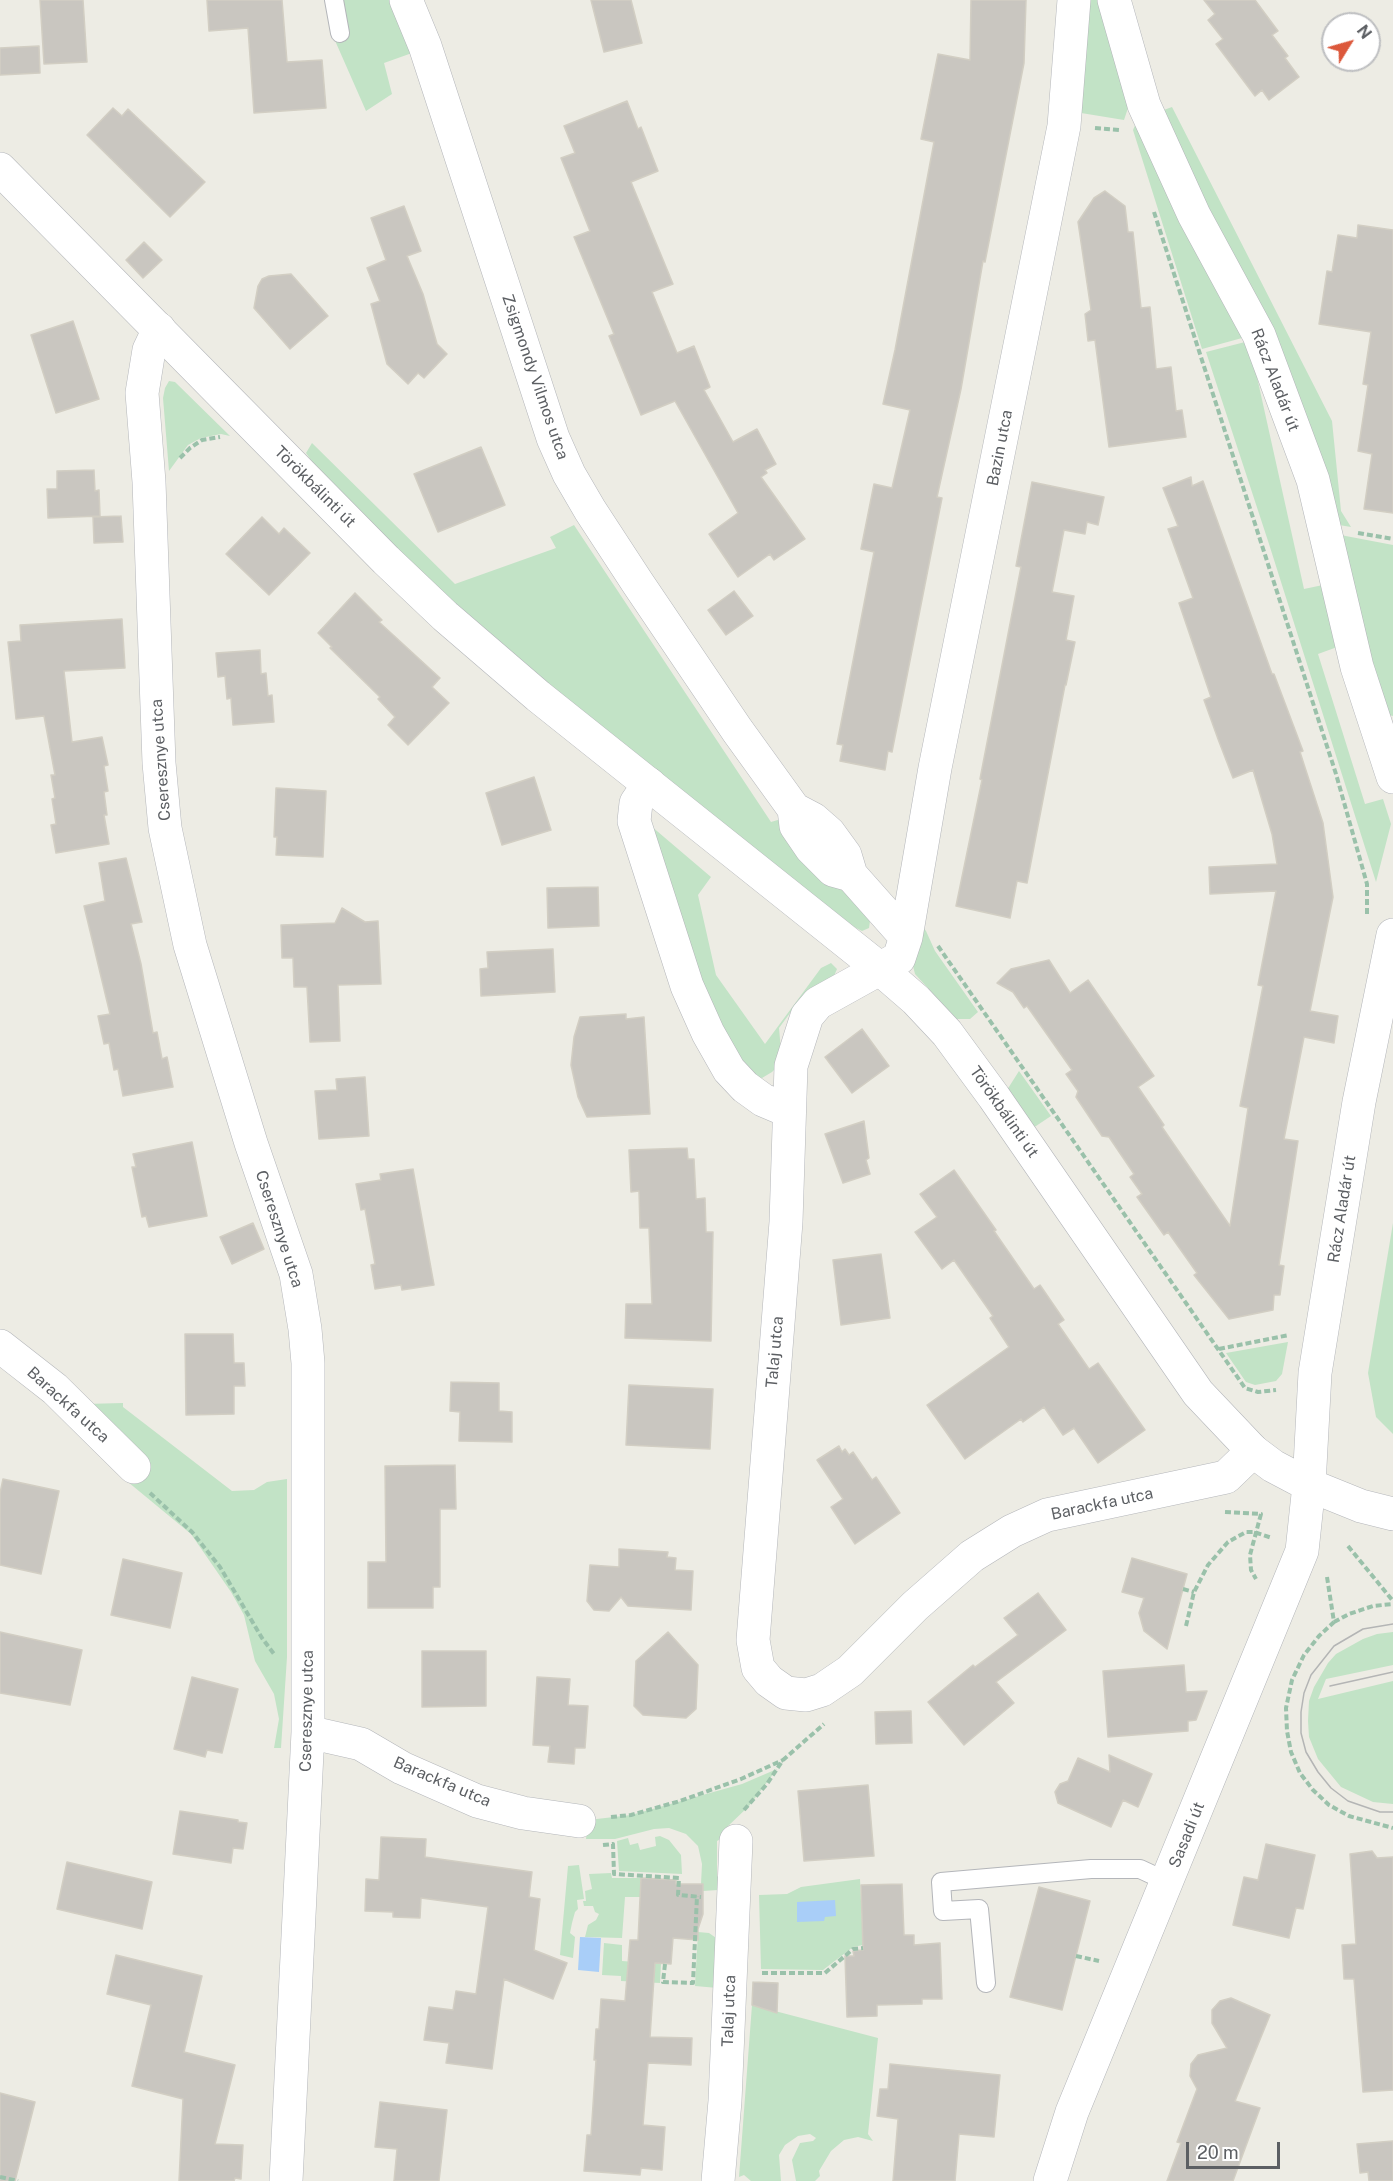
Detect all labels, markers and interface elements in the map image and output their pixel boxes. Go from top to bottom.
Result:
north arrow [1321,12,1381,72]
text: N [1353,21,1376,43]
street label: Zsigmondy Vilmos utca [498,292,572,462]
street label: Rácz Aladár út [1247,326,1303,434]
street label: Bazin utca [983,408,1017,488]
street label: Törökbálinti út [270,442,360,532]
street label: Cseresznye utca [147,698,175,822]
street label: Törökbálinti út [965,1063,1043,1161]
street label: Rácz Aladár út [1324,1154,1360,1264]
street label: Cseresznye utca [251,1168,307,1290]
street label: Talaj utca [762,1315,788,1389]
street label: Barackfa utca [23,1363,113,1447]
street label: Barackfa utca [1049,1484,1155,1524]
street label: Cseresznye utca [296,1650,318,1772]
street label: Barackfa utca [390,1753,494,1811]
street label: Sasadi út [1165,1799,1209,1871]
street label: Talaj utca [718,1975,740,2047]
scale bar [1189,2130,1284,2168]
text: 20 m [1197,2142,1239,2163]

